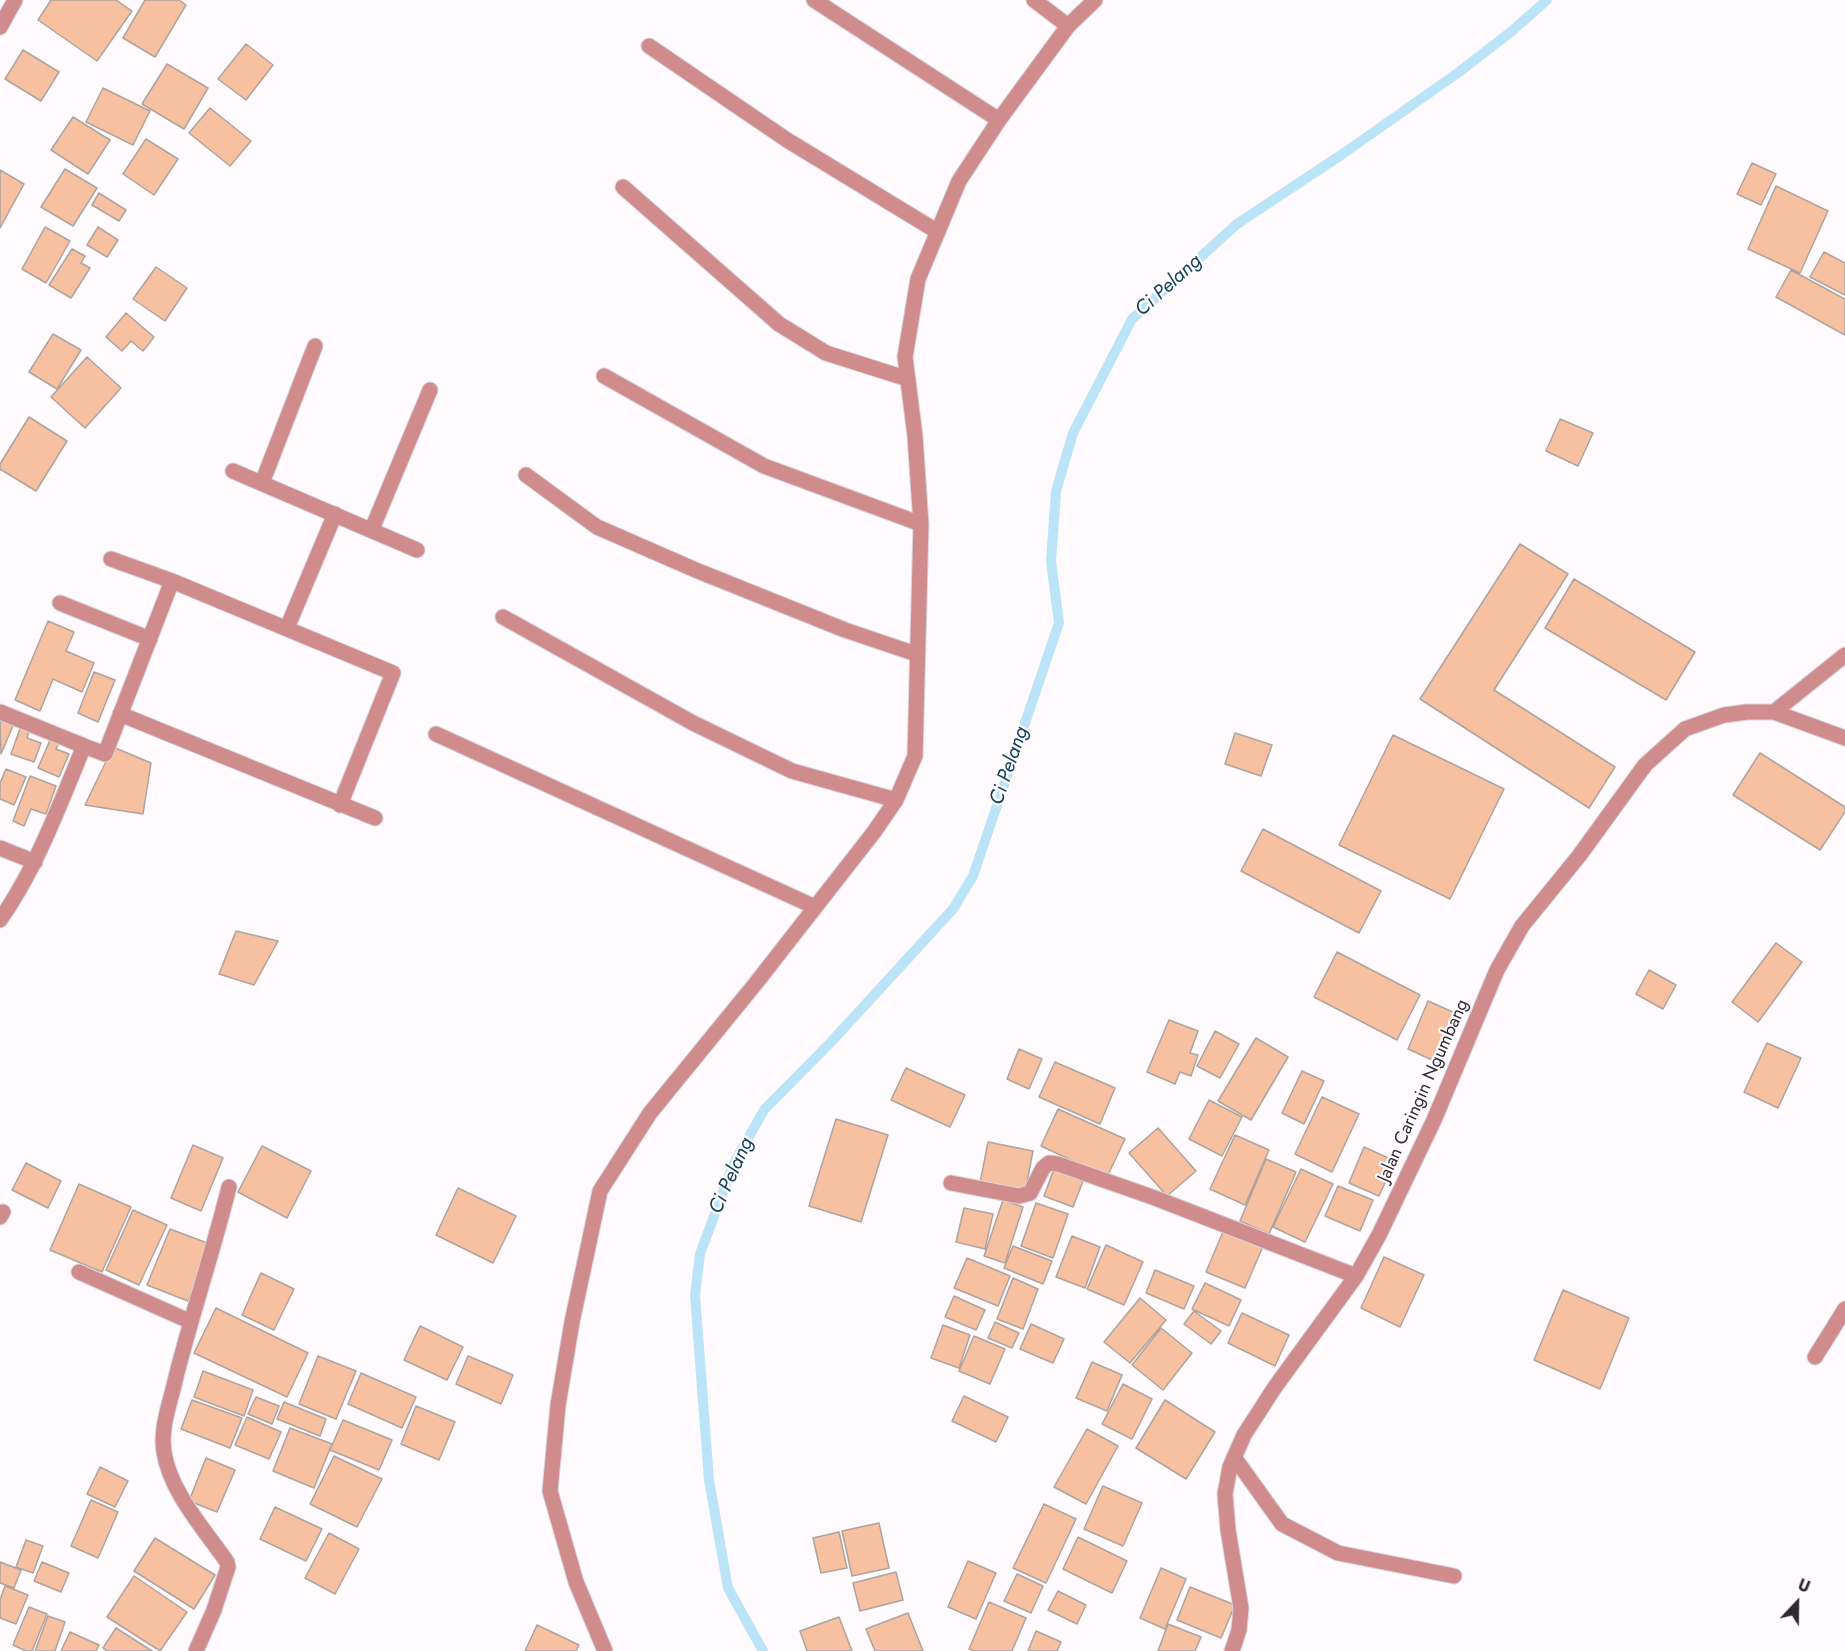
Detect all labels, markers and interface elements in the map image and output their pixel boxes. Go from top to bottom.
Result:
water label: Ci Pelang [1131,250,1207,322]
water label: Ci Pelang [985,724,1035,808]
street label: Jalan Caringin Ngumbang [1374,996,1474,1186]
water label: Ci Pelang [705,1134,759,1218]
north arrow [1767,1573,1827,1633]
text: U [1794,1573,1813,1599]

